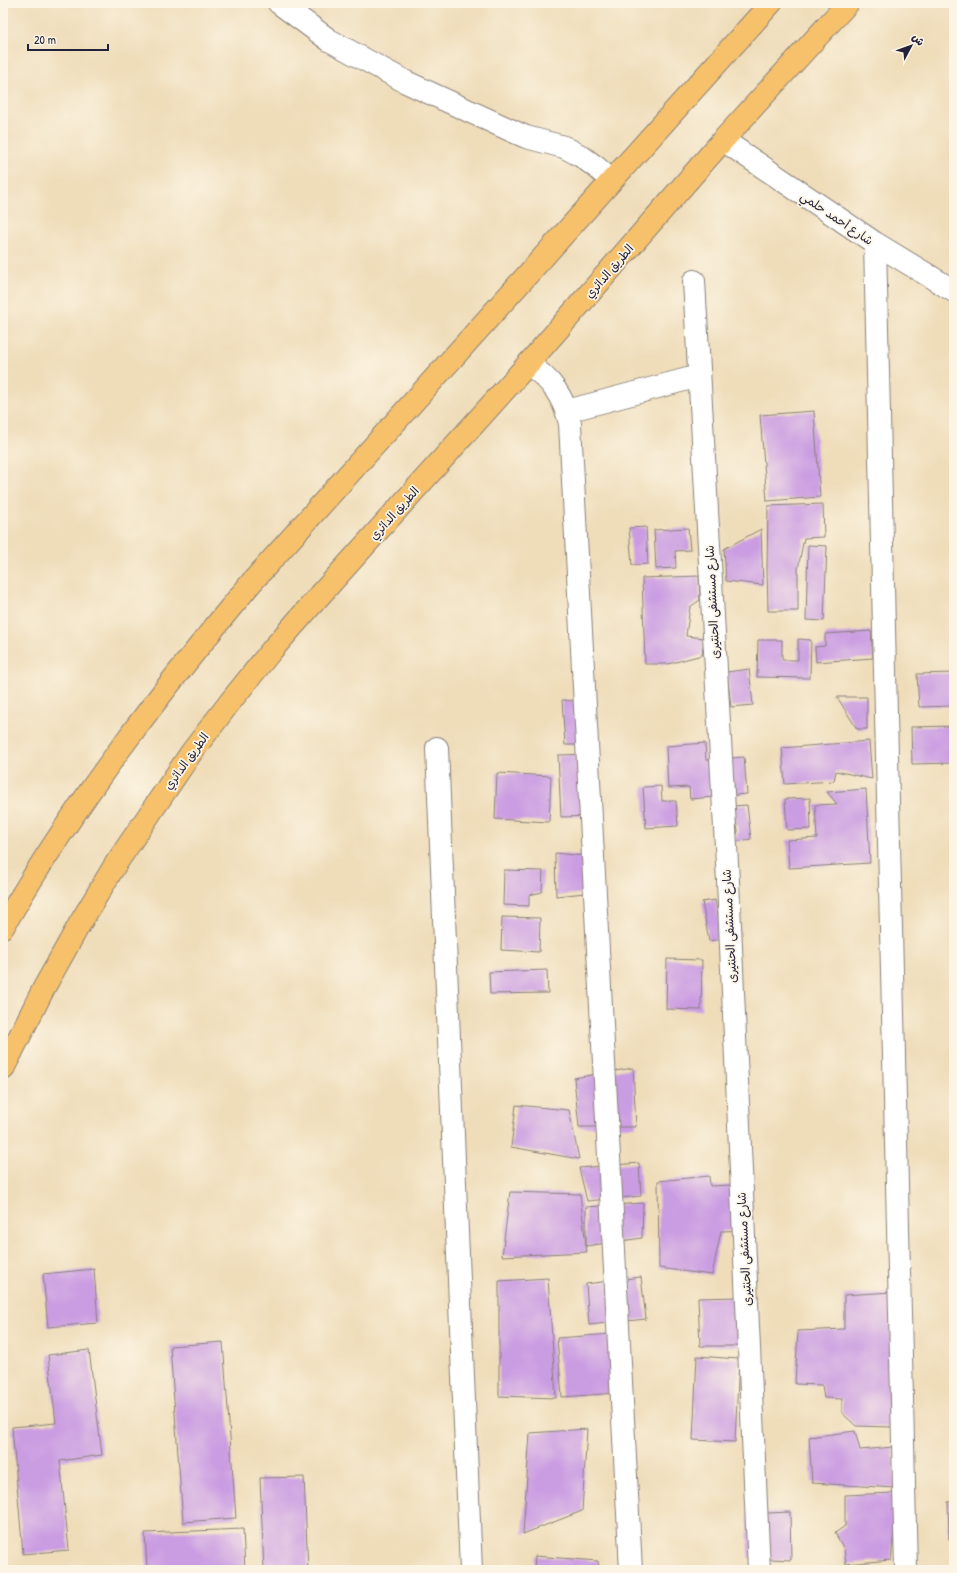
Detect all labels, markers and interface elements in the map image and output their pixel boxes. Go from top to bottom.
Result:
scale bar [28,26,108,52]
north arrow [891,26,931,66]
text: ش [909,30,928,49]
text: 20 m [34,31,56,48]
street label: شارع أحمد حلمي [796,187,877,251]
street label: الطريق الدائري [581,240,638,302]
street label: الطريق الدائري [365,483,423,544]
street label: شارع مستشفى الحنتيرى [701,545,724,659]
street label: الطريق الدائري [160,729,213,794]
street label: شارع مستشفى الحنتيرى [718,869,741,983]
street label: شارع مستشفى الحنتيرى [733,1192,756,1306]

